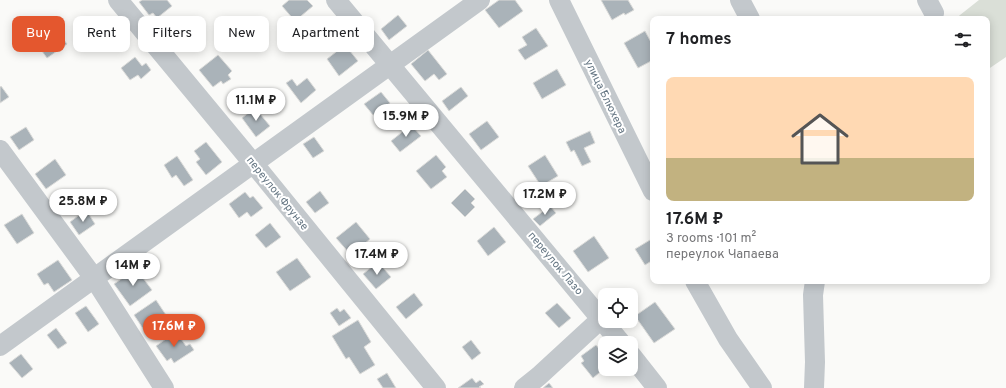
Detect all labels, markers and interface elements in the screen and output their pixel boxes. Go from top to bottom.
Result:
chip: Buy [12,16,65,52]
chip: Rent [73,16,130,52]
chip: Filters [138,16,206,52]
chip: New [214,16,269,52]
chip: Apartment [277,16,374,52]
text: 7 homes [666,29,732,51]
icon: filters [952,29,974,51]
street label: улица Блюхера [581,57,629,136]
pin: 11.1M ₽ [219,88,293,122]
text: 11.1M ₽ [235,93,277,109]
icon: home [784,103,856,175]
pin: 15.9M ₽ [369,104,443,138]
text: 15.9M ₽ [383,109,429,125]
street label: переулок Фрунзе [243,154,311,234]
pin: 17.2M ₽ [508,182,582,216]
text: 17.2M ₽ [523,187,567,203]
pin: 25.8M ₽ [46,189,120,223]
text: 25.8M ₽ [58,194,108,210]
text: 17.6M ₽ [666,209,723,231]
street label: переулок Лазо [525,229,586,298]
text: 3 rooms · 101 m² [666,231,756,247]
pin: 17.4M ₽ [340,242,414,276]
text: 17.4M ₽ [355,247,399,263]
text: переулок Чапаева [666,247,779,263]
pin: 14M ₽ [105,253,161,287]
text: 14M ₽ [115,258,151,274]
map controls [598,288,638,376]
button: locate [598,288,638,328]
pin: 17.6M ₽ [137,314,211,348]
text: 17.6M ₽ [152,319,196,335]
button: layers [598,336,638,376]

